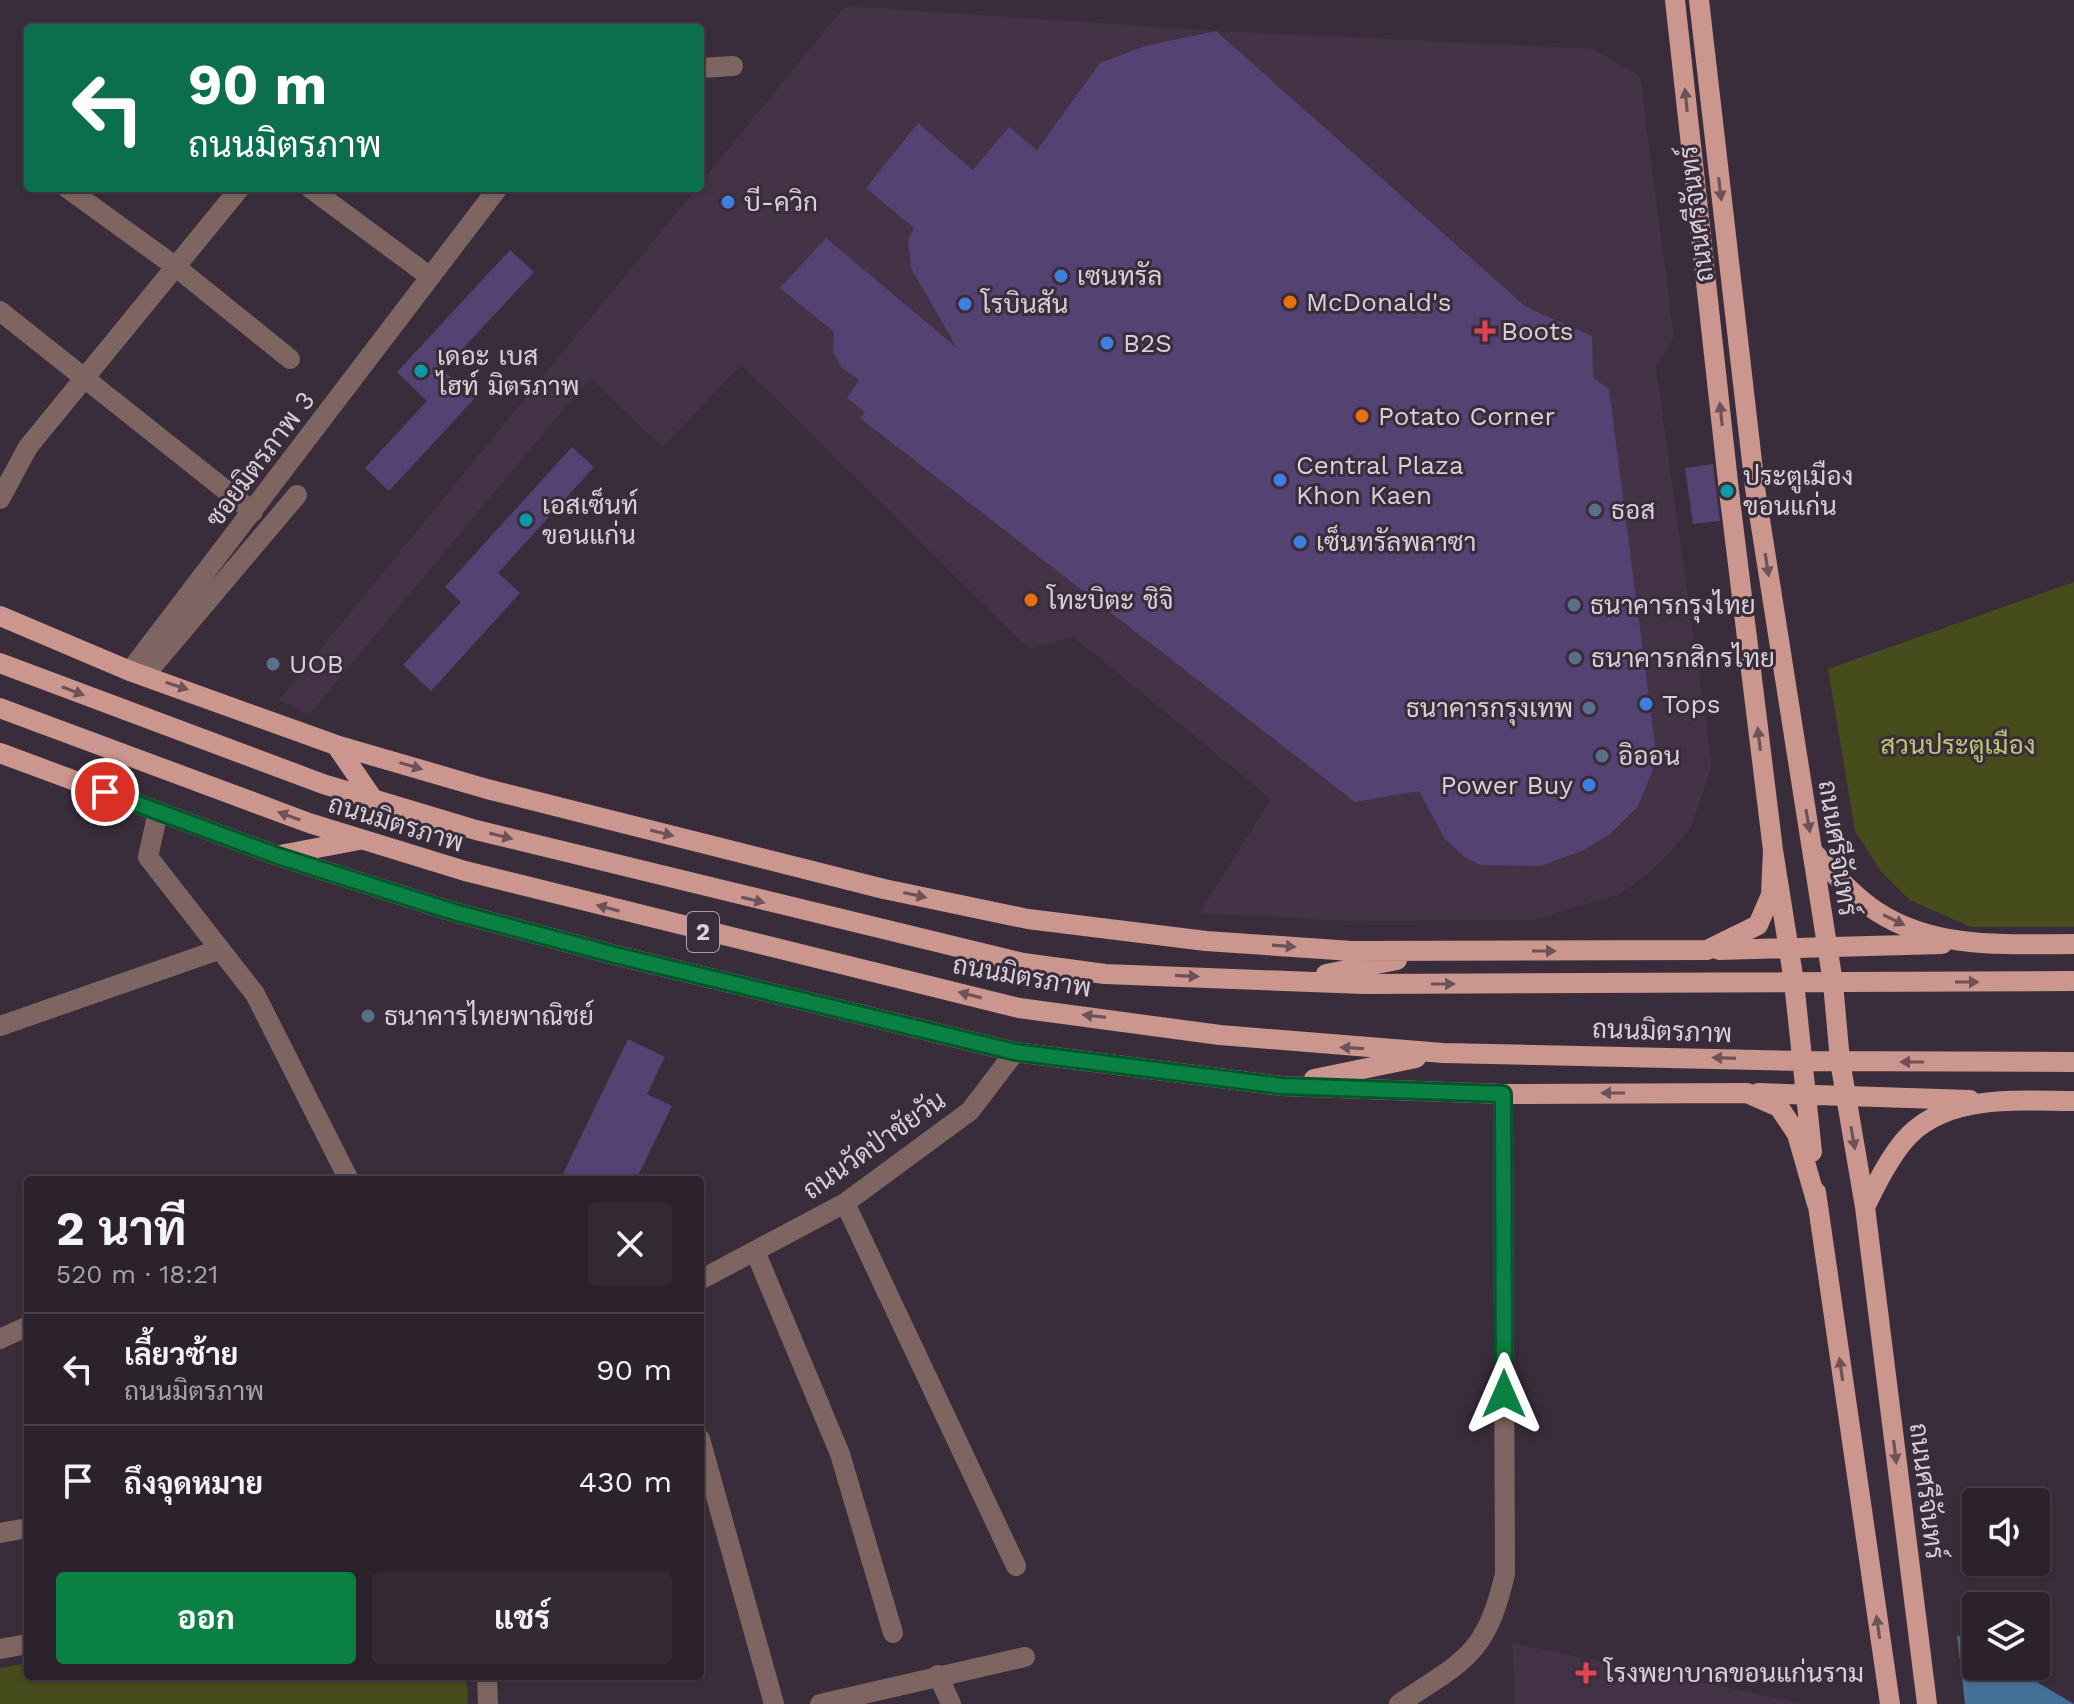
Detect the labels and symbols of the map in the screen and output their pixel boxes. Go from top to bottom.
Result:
one-way arrow [1680,87,1693,112]
street label: ถนนศรีจันทร์ [1671,144,1719,284]
one-way arrow [1713,177,1726,202]
place label: บี-ควิก [744,186,818,217]
marker: บี-ควิก [719,193,737,211]
place label: เซนทรัล [1077,260,1162,291]
marker: เซนทรัล [1052,267,1070,285]
place label: McDonald's [1306,287,1451,317]
place label: โรบินสัน [979,288,1068,319]
marker: McDonald's [1281,293,1299,311]
marker: โรบินสัน [956,295,974,313]
place label: Boots [1501,316,1574,346]
marker: Boots [1476,322,1494,340]
place label: B2S [1123,328,1172,358]
marker: B2S [1098,334,1116,352]
place label: เดอะ เบส ไฮท์ มิตรภาพ [435,341,579,401]
marker: เดอะ เบส ไฮท์ มิตรภาพ [412,362,430,380]
street label: ซอยมิตรภาพ 3 [199,385,321,533]
place label: Potato Corner [1378,401,1555,431]
one-way arrow [1714,401,1727,426]
marker: Potato Corner [1353,407,1371,425]
place label: Central Plaza Khon Kaen [1296,450,1464,510]
place label: ประตูเมือง ขอนแก่น [1743,460,1853,521]
marker: Central Plaza Khon Kaen [1271,471,1289,489]
marker: ประตูเมือง ขอนแก่น [1718,482,1736,500]
place label: เอสเซ็นท์ ขอนแก่น [542,487,638,550]
place label: ธอส [1611,495,1655,525]
marker: ธอส [1586,501,1604,519]
marker: เอสเซ็นท์ ขอนแก่น [517,511,535,529]
place label: เซ็นทรัลพลาซา [1316,524,1476,557]
marker: เซ็นทรัลพลาซา [1291,533,1309,551]
one-way arrow [1761,553,1774,578]
place label: โทะบิตะ ชิจิ [1045,584,1173,615]
place label: ธนาคารกรุงไทย [1590,589,1756,623]
marker: โทะบิตะ ชิจิ [1022,591,1040,609]
marker: ธนาคารกรุงไทย [1565,596,1583,614]
place label: ธนาคารกสิกรไทย [1591,642,1775,673]
place label: UOB [289,649,344,679]
marker: ธนาคารกสิกรไทย [1566,649,1584,667]
marker: UOB [264,655,282,673]
one-way arrow [165,680,189,692]
one-way arrow [61,685,85,698]
place label: Tops [1662,689,1720,719]
place label: ธนาคารกรุงเทพ [1406,693,1573,726]
marker: Tops [1637,695,1655,713]
marker: ธนาคารกรุงเทพ [1580,699,1598,717]
one-way arrow [1753,726,1766,751]
park label: สวนประตูเมือง [1880,729,2036,763]
place label: อิออน [1618,741,1680,771]
marker: อิออน [1593,747,1611,765]
pin [71,758,139,826]
one-way arrow [400,760,424,773]
place label: Power Buy [1441,770,1574,800]
marker: Power Buy [1580,776,1598,794]
street label: ถนนศรีจันทร์ [1812,778,1866,918]
street label: ถนนมิตรภาพ [325,788,467,858]
one-way arrow [277,809,301,821]
one-way arrow [1802,809,1815,834]
one-way arrow [650,827,675,840]
one-way arrow [489,831,514,843]
one-way arrow [902,889,927,902]
one-way arrow [741,894,766,907]
one-way arrow [595,902,620,914]
road number: 2 [687,912,719,952]
one-way arrow [1882,913,1905,927]
one-way arrow [1272,940,1297,953]
one-way arrow [1532,945,1557,957]
street label: ถนนมิตรภาพ [951,949,1093,1003]
one-way arrow [1175,969,1200,982]
one-way arrow [1955,976,1980,988]
one-way arrow [1431,978,1456,990]
one-way arrow [957,989,982,1001]
place label: ธนาคารไทยพาณิชย์ [384,999,594,1031]
marker: ธนาคารไทยพาณิชย์ [359,1007,377,1025]
one-way arrow [1081,1009,1106,1022]
street label: ถนนมิตรภาพ [1592,1014,1732,1048]
one-way arrow [1339,1041,1364,1054]
one-way arrow [1711,1052,1736,1065]
one-way arrow [1899,1056,1924,1068]
street label: ถนนวัดป่าชัยวัน [796,1084,951,1205]
one-way arrow [1600,1087,1625,1099]
one-way arrow [1847,1126,1860,1151]
position arrow [1462,1352,1546,1436]
one-way arrow [1834,1357,1847,1382]
street label: ถนนศรีจันทร์ [1904,1421,1952,1561]
one-way arrow [1889,1439,1902,1464]
one-way arrow [1871,1614,1884,1639]
place label: โรงพยาบาลขอนแก่นราม [1602,1657,1864,1688]
marker: โรงพยาบาลขอนแก่นราม [1575,1662,1597,1684]

